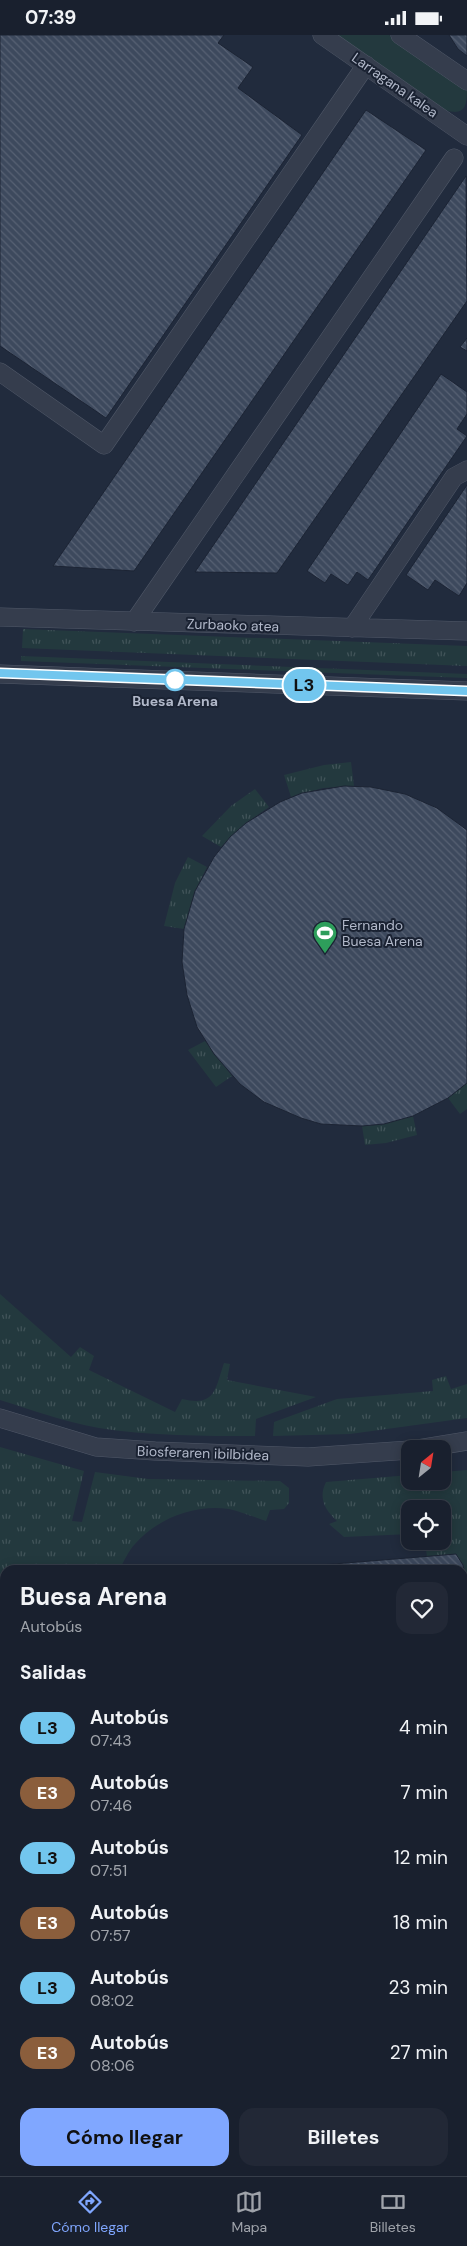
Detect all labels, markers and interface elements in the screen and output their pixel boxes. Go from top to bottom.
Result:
text: 07:39 [25,5,76,30]
street label: Larragana kalea [348,49,442,121]
street label: Zurbaoko atea [187,614,279,636]
marker: Buesa Arena [164,669,186,691]
line badge: L3 [282,669,326,701]
text: L3 [294,673,314,697]
place label: Buesa Arena [132,692,218,710]
place label: Fernando Buesa Arena [342,916,423,950]
sports icon: Fernando Buesa Arena [312,920,338,954]
north arrow [401,1440,451,1490]
map controls [401,1440,451,1550]
street label: Biosferaren ibilbidea [137,1442,269,1464]
button: locate [401,1500,451,1550]
text: Buesa Arena [20,1581,167,1612]
button: heart [396,1582,448,1634]
text: Autobús [20,1616,82,1637]
text: Salidas [20,1660,87,1685]
text: Autobús [90,1705,169,1730]
text: 4 min [399,1715,448,1740]
text: L3 [37,1716,58,1740]
text: 07:43 [90,1730,132,1751]
text: Autobús [90,1770,169,1795]
text: 7 min [400,1780,448,1805]
text: E3 [37,1781,58,1805]
text: 07:46 [90,1795,132,1816]
text: Autobús [90,1835,169,1860]
text: 12 min [394,1845,448,1870]
text: L3 [37,1846,58,1870]
text: 07:51 [90,1860,127,1881]
text: Autobús [90,1900,169,1925]
text: 18 min [393,1910,448,1935]
text: E3 [37,1911,58,1935]
text: 07:57 [90,1925,131,1946]
text: Autobús [90,1965,169,1990]
text: 23 min [388,1975,448,2000]
text: L3 [37,1976,58,2000]
text: 08:02 [90,1990,134,2011]
text: Autobús [90,2030,169,2055]
text: 27 min [390,2040,448,2065]
text: E3 [37,2041,58,2065]
text: 08:06 [90,2055,135,2076]
button: Cómo llegar [20,2108,229,2166]
button: Billetes [239,2108,448,2166]
tab: Cómo llegar [51,2188,129,2236]
tab: Mapa [231,2188,267,2236]
tab: Billetes [370,2188,416,2236]

